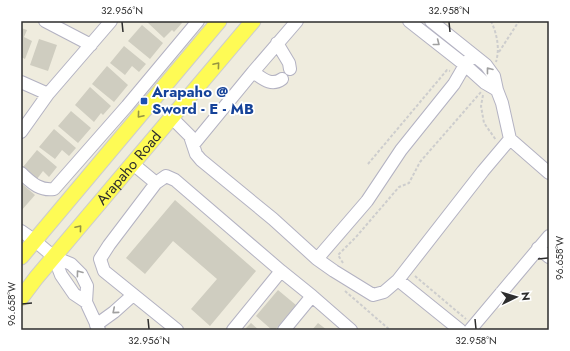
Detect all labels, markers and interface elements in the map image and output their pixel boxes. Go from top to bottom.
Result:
text: 32.956°N [101,3,143,18]
text: 32.958°N [428,3,470,18]
one-way arrow [432,39,439,46]
one-way arrow [213,62,220,69]
one-way arrow [487,67,494,74]
place label: Arapaho @ Sword - E - MB [151,81,254,120]
marker: Arapaho @ Sword - E - MB [139,96,149,106]
one-way arrow [137,110,144,118]
street label: Arapaho Road [91,126,167,210]
one-way arrow [74,225,81,232]
text: 96.658°W [552,236,567,280]
one-way arrow [77,271,84,278]
north arrow [496,277,536,317]
text: 96.658°W [4,282,19,326]
text: N [518,291,534,301]
one-way arrow [113,306,120,313]
text: 32.956°N [128,333,170,348]
text: 32.958°N [455,333,497,348]

